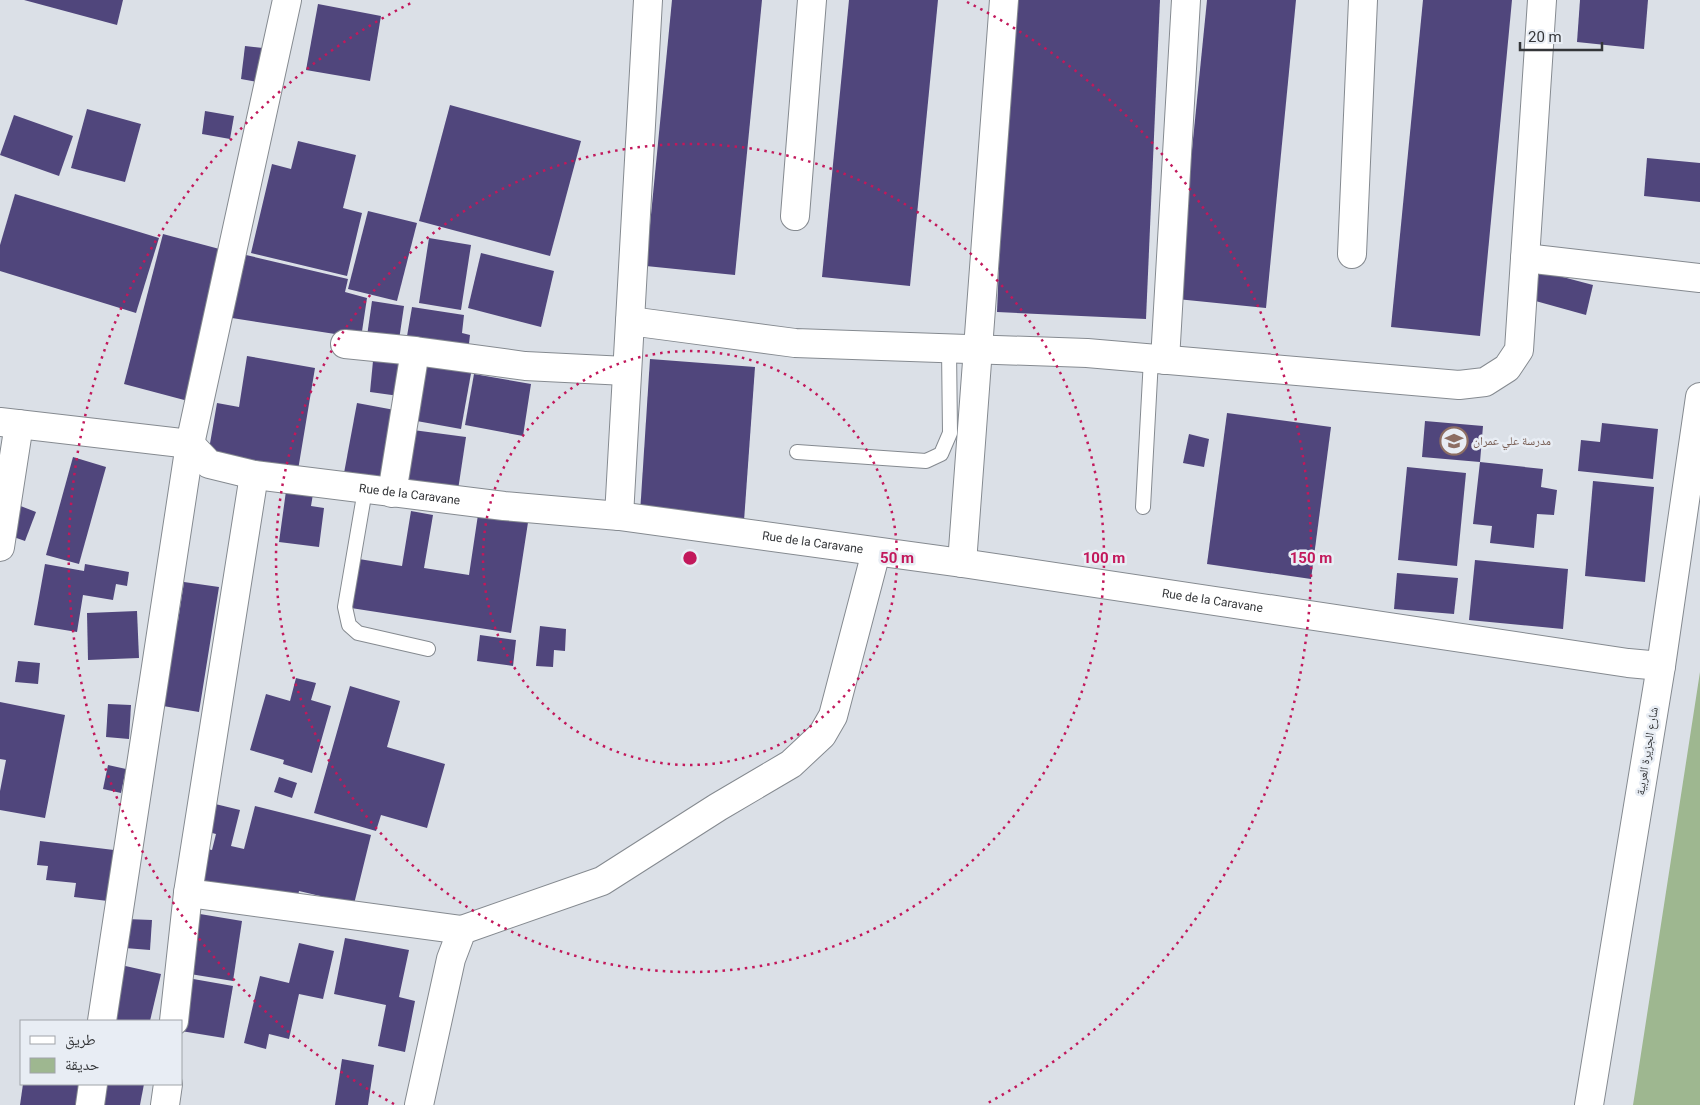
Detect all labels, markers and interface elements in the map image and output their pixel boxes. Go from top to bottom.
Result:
scale bar [1520,20,1602,52]
text: 20 m [1528,28,1562,46]
school or university icon: مدرسة علي عمران [1439,426,1469,456]
place label: مدرسة علي عمران [1473,434,1551,451]
street label: Rue de la Caravane [358,481,461,508]
street label: Rue de la Caravane [761,529,864,556]
centre of rings [681,549,699,567]
text: 50 m [880,549,914,567]
text: 100 m [1083,549,1125,567]
text: 150 m [1290,549,1332,567]
street label: Rue de la Caravane [1161,586,1264,615]
street label: شارع الجزيرة العربية [1633,706,1662,796]
legend [20,1020,182,1085]
text: طريق [65,1031,96,1050]
text: حديقة [65,1056,100,1074]

